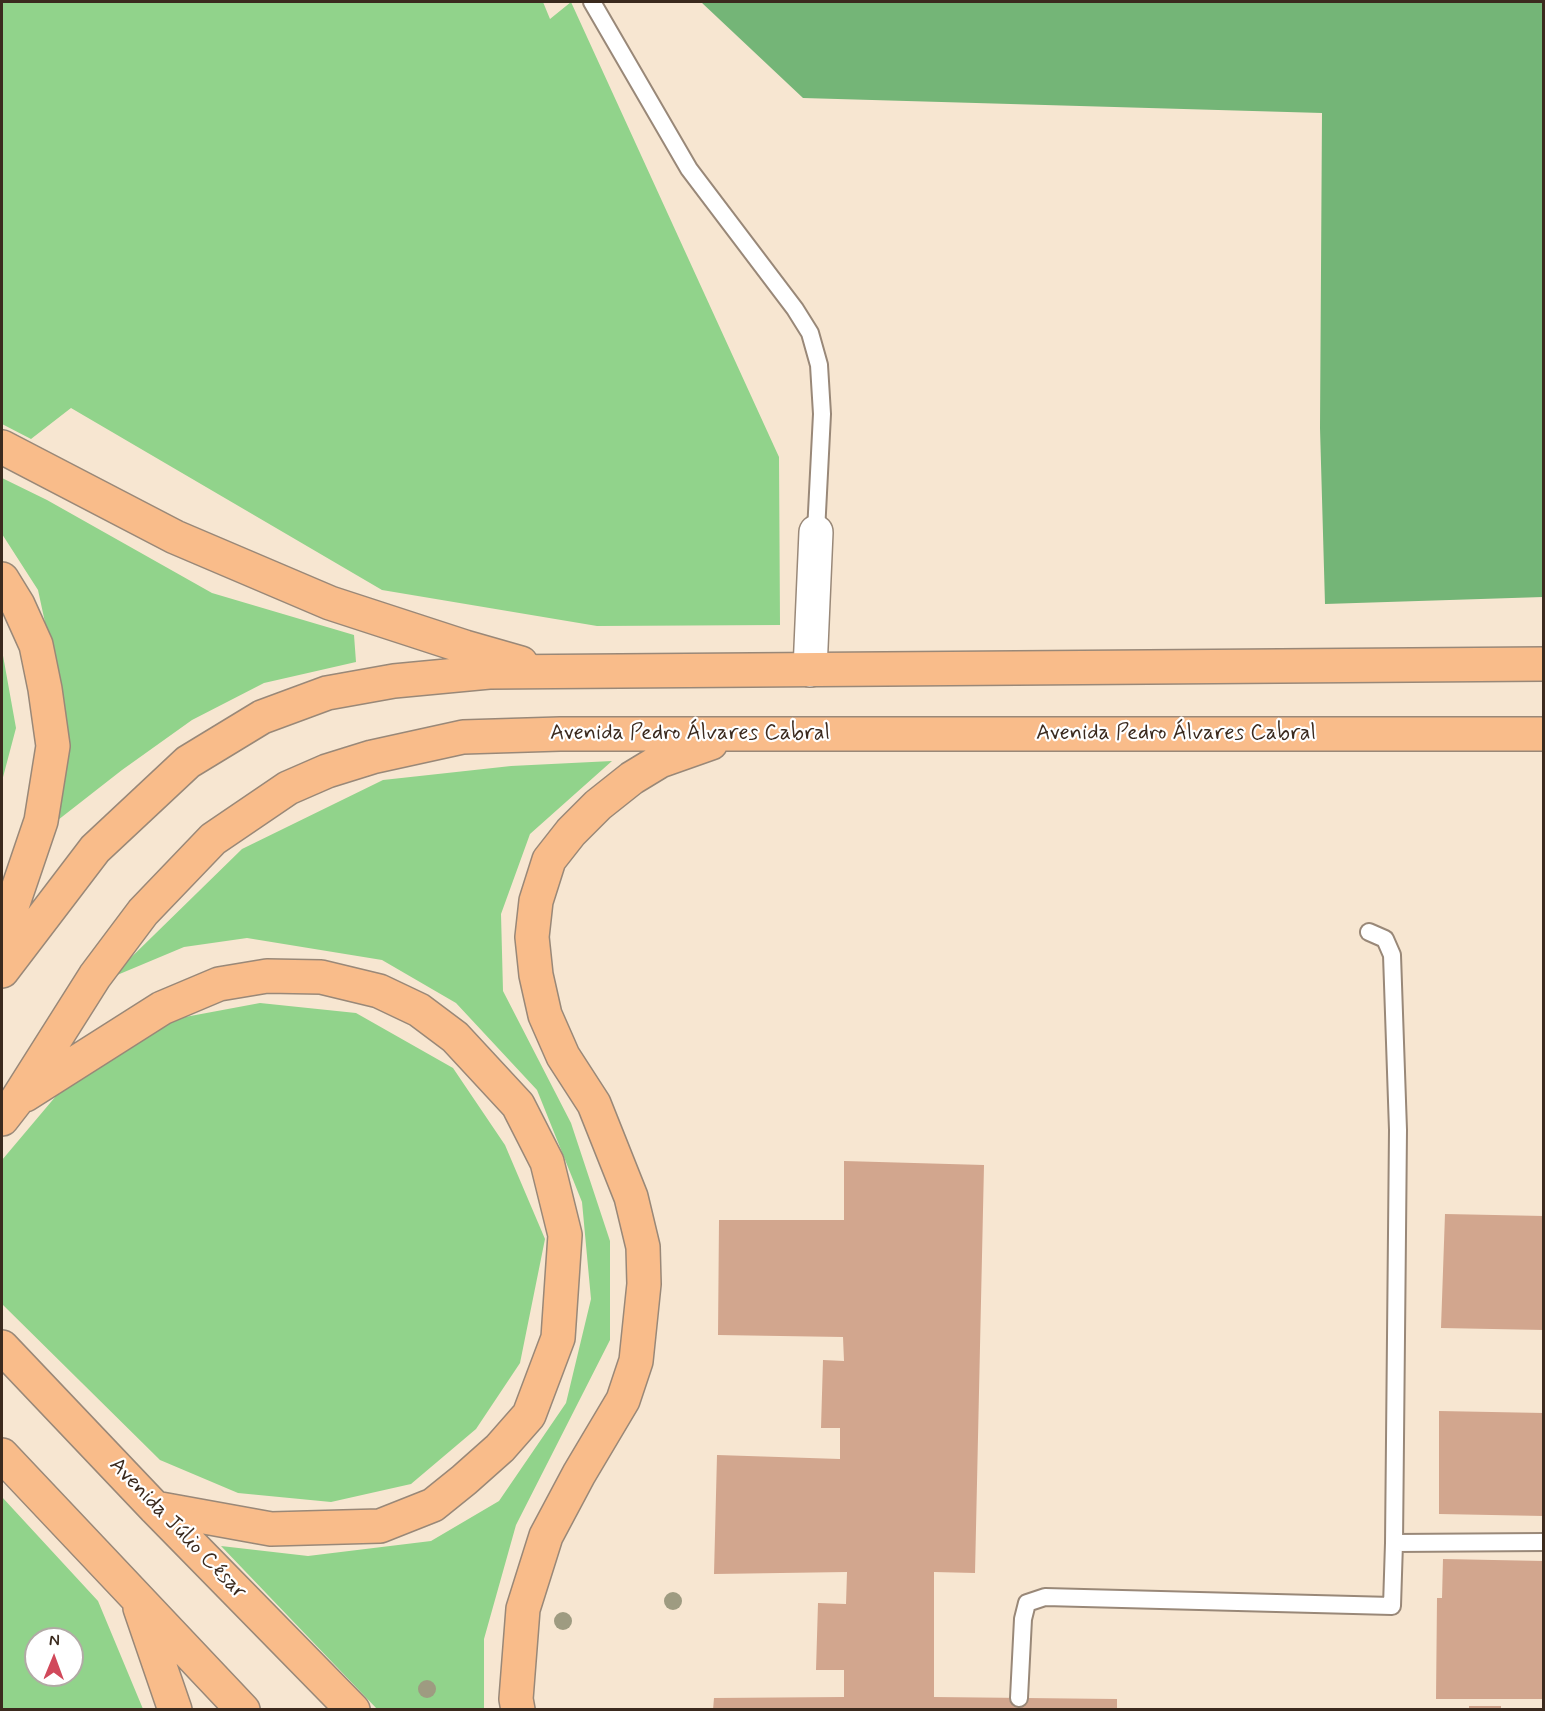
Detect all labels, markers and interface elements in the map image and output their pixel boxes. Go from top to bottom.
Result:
street label: Avenida Pedro Álvares Cabral [550,721,830,747]
street label: Avenida Pedro Álvares Cabral [1036,721,1316,747]
street label: Avenida Júlio César [103,1453,251,1605]
north arrow [24,1627,84,1687]
text: N [49,1630,60,1651]

